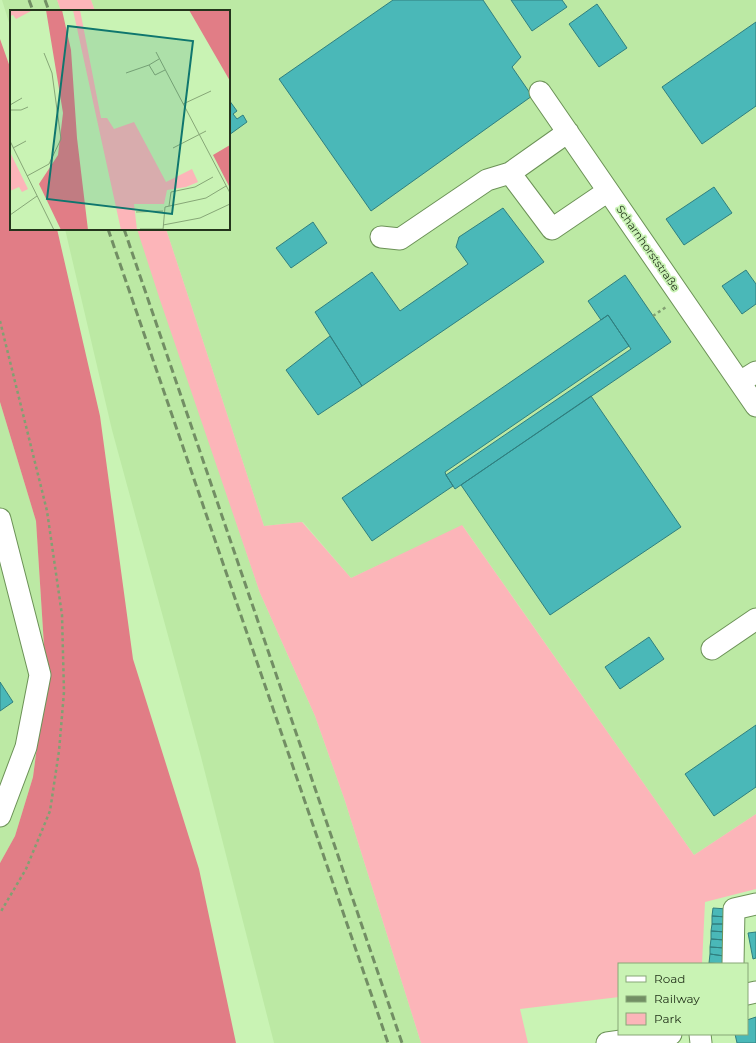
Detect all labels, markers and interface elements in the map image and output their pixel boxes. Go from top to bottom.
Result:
inset map [10,10,230,230]
street label: Scharnhorststraße [613,202,683,294]
legend [618,963,748,1035]
text: Road [654,971,685,986]
text: Railway [654,991,700,1006]
text: Park [654,1011,682,1026]

